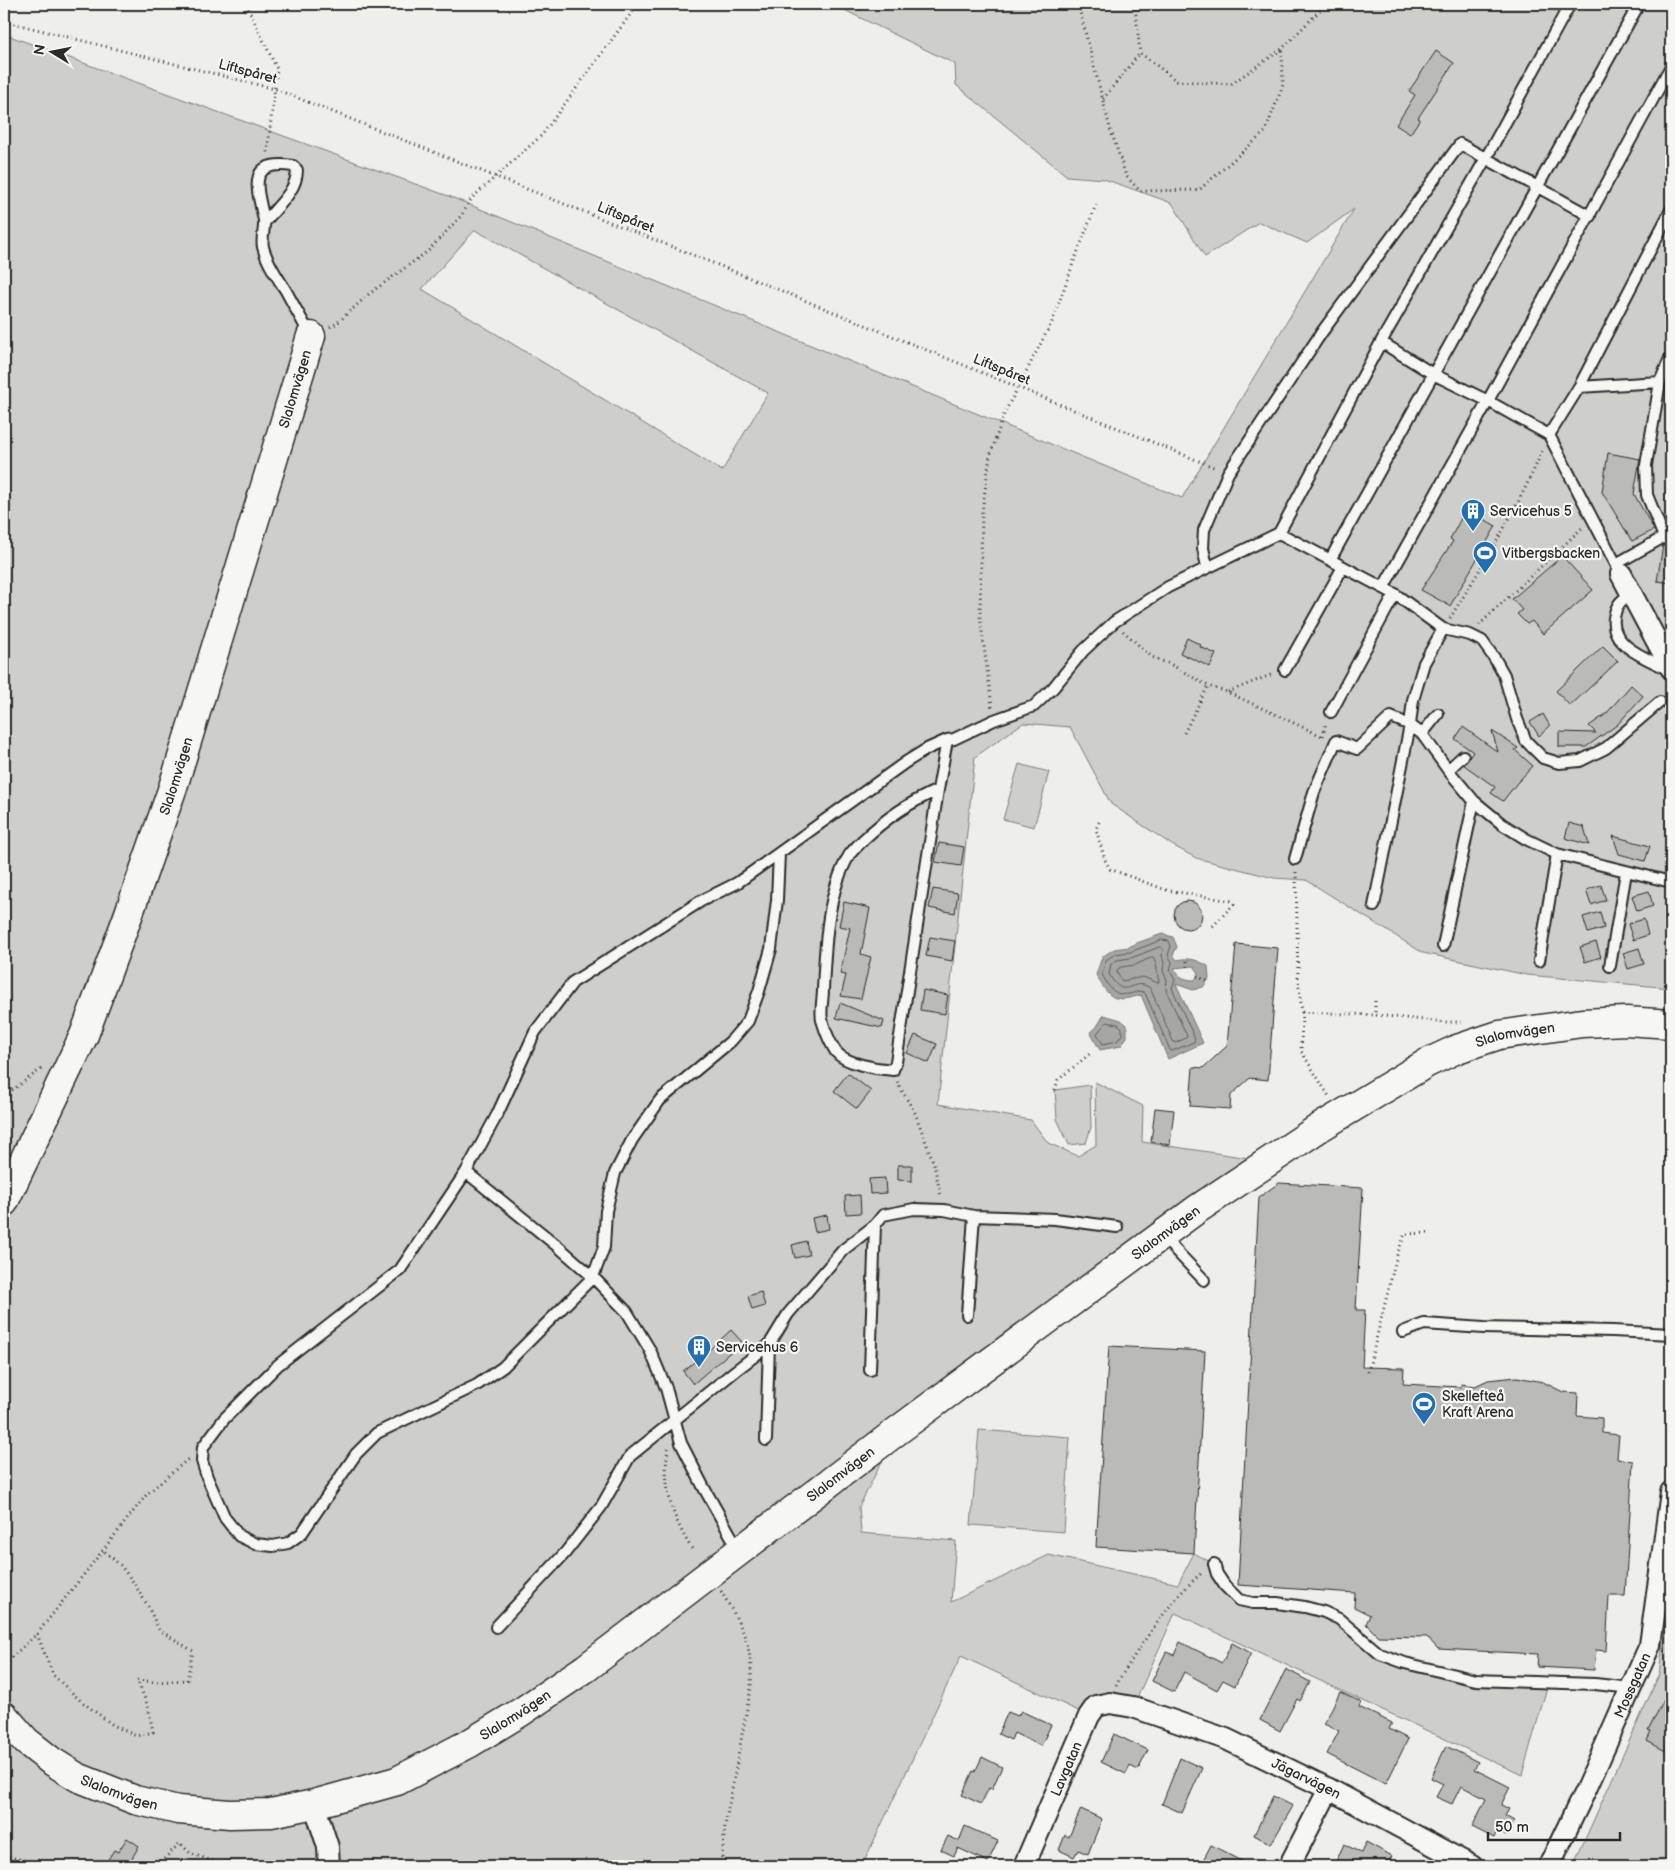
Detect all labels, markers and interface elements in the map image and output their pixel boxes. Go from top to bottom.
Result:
north arrow [28,28,78,78]
text: N [30,43,49,56]
street label: Liftspåret [217,55,280,88]
street label: Liftspåret [595,198,658,237]
street label: Slalomvägen [275,348,315,430]
street label: Liftspåret [971,350,1034,389]
building icon: Servicehus 5 [1460,498,1486,532]
place label: Servicehus 5 [1490,503,1572,520]
sports icon: Vitbergsbacken [1472,540,1498,574]
place label: Vitbergsbacken [1502,545,1600,562]
street label: Slalomvägen [156,735,197,817]
street label: Slalomvägen [1473,1019,1556,1051]
street label: Slalomvägen [1128,1202,1203,1264]
building icon: Servicehus 6 [686,1334,712,1368]
place label: Servicehus 6 [716,1339,799,1356]
place label: Skellefteå Kraft Arena [1442,1388,1514,1421]
sports icon: Skellefteå Kraft Arena [1411,1391,1437,1425]
street label: Slalomvägen [803,1443,878,1506]
street label: Mossgatan [1611,1650,1655,1721]
street label: Slalomvägen [477,1686,554,1744]
street label: Lavgatan [1047,1739,1086,1799]
street label: Jägarvägen [1269,1754,1344,1803]
street label: Slalomvägen [78,1771,160,1814]
scale bar [1488,1810,1620,1842]
text: 50 m [1495,1818,1529,1837]

